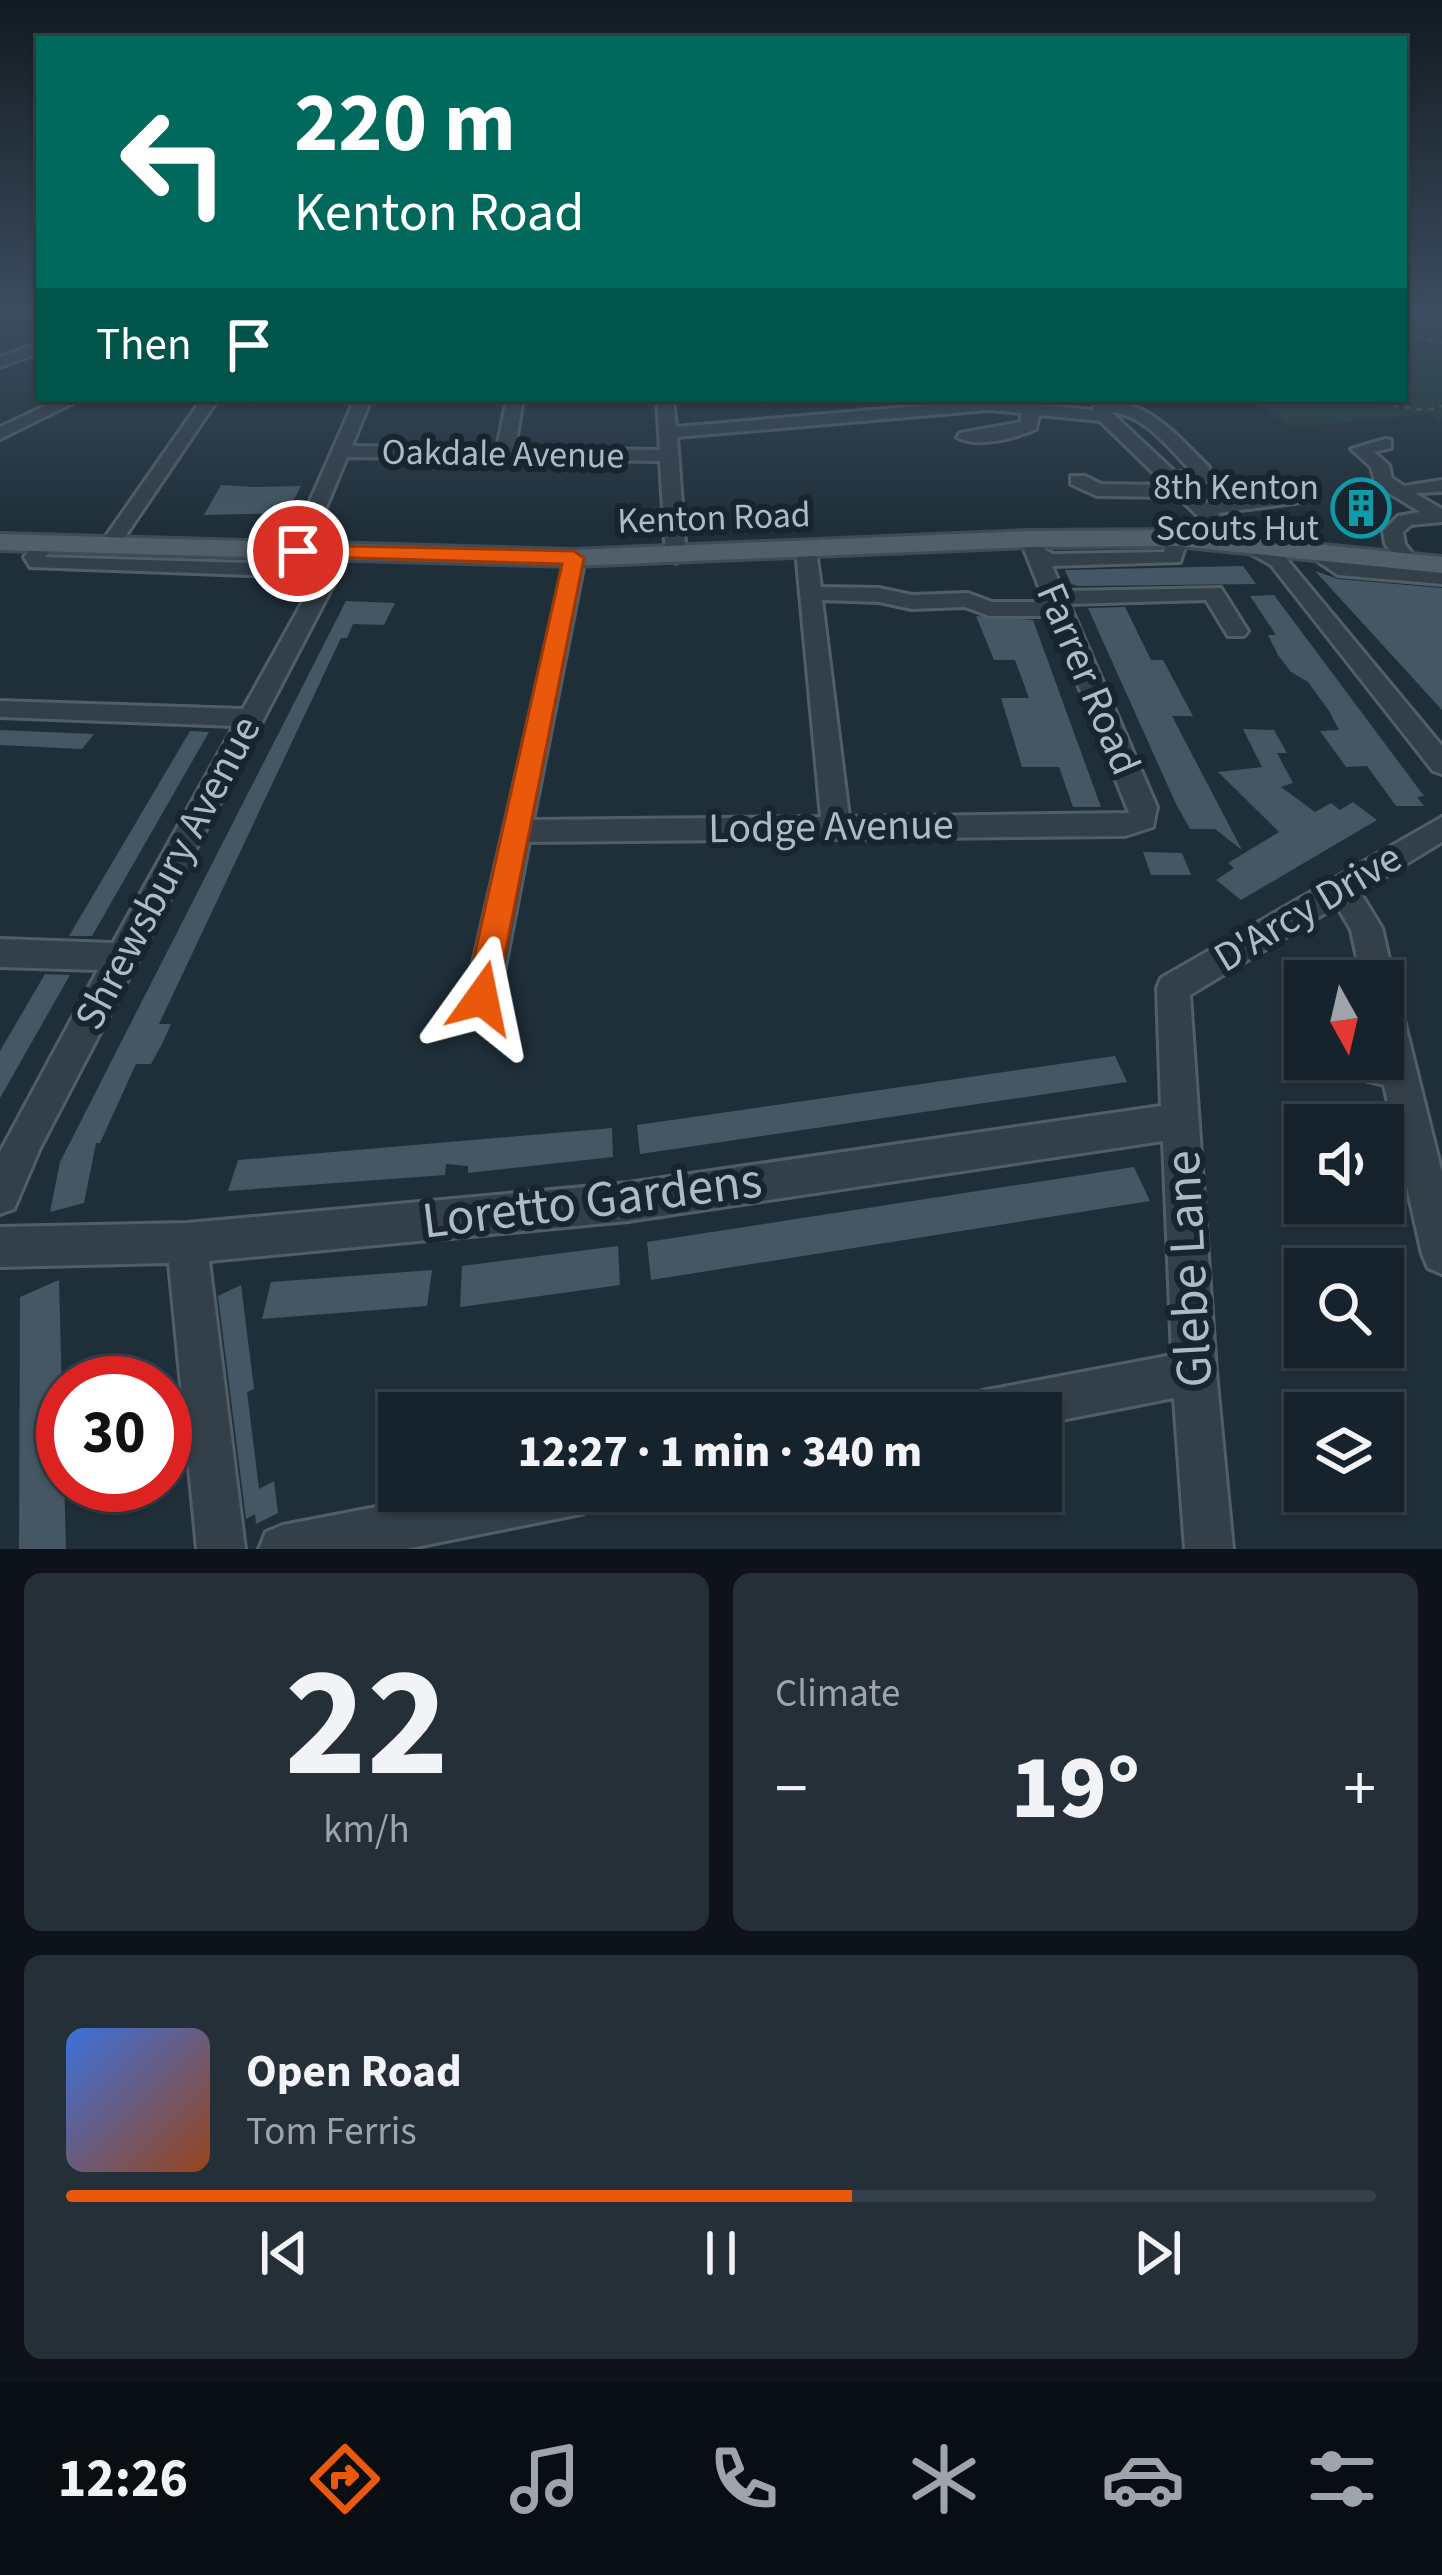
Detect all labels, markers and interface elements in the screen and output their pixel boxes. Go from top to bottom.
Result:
text: 220 m [294,64,516,184]
icon: left [96,84,252,240]
text: Kenton Road [294,175,584,252]
icon: arrive [216,312,282,378]
text: Then [96,313,192,377]
street label: Oakdale Avenue [381,426,625,482]
place label: 8th Kenton Scouts Hut [1153,462,1319,554]
building icon: 8th Kenton Scouts Hut [1330,477,1392,539]
street label: Kenton Road [616,489,812,547]
pin [247,500,349,602]
icon: arrive [265,518,331,584]
street label: Farrer Road [1021,574,1155,784]
street label: Shrewsbury Avenue [60,706,276,1040]
street label: Lodge Avenue [708,795,954,859]
street label: D'Arcy Drive [1203,828,1413,988]
position arrow [419,935,545,1061]
north arrow [1284,960,1404,1080]
map controls [1284,960,1404,1512]
button: sound [1284,1104,1404,1224]
street label: Loretto Gardens [418,1144,766,1258]
street label: Glebe Lane [1147,1149,1231,1389]
button: search [1284,1248,1404,1368]
speed limit sign: 30 [36,1356,192,1512]
button: layers [1284,1392,1404,1512]
text: 12:27 · 1 min · 340 m [518,1420,922,1484]
text: 22 [284,1613,449,1835]
text: Climate [775,1666,900,1722]
text: 19° [1011,1725,1140,1853]
text: − [775,1742,808,1836]
text: + [1343,1742,1376,1836]
text: km/h [323,1802,410,1858]
text: Open Road [246,2040,462,2104]
text: Tom Ferris [246,2104,417,2160]
icon: previous [251,2220,317,2286]
icon: pause [688,2220,754,2286]
icon: next [1125,2220,1191,2286]
icon: directions [303,2437,387,2521]
icon: music [503,2437,587,2521]
icon: phone [702,2437,786,2521]
icon: climate [902,2437,986,2521]
icon: car [1101,2437,1185,2521]
icon: filters [1300,2437,1384,2521]
text: 12:26 [58,2441,188,2518]

